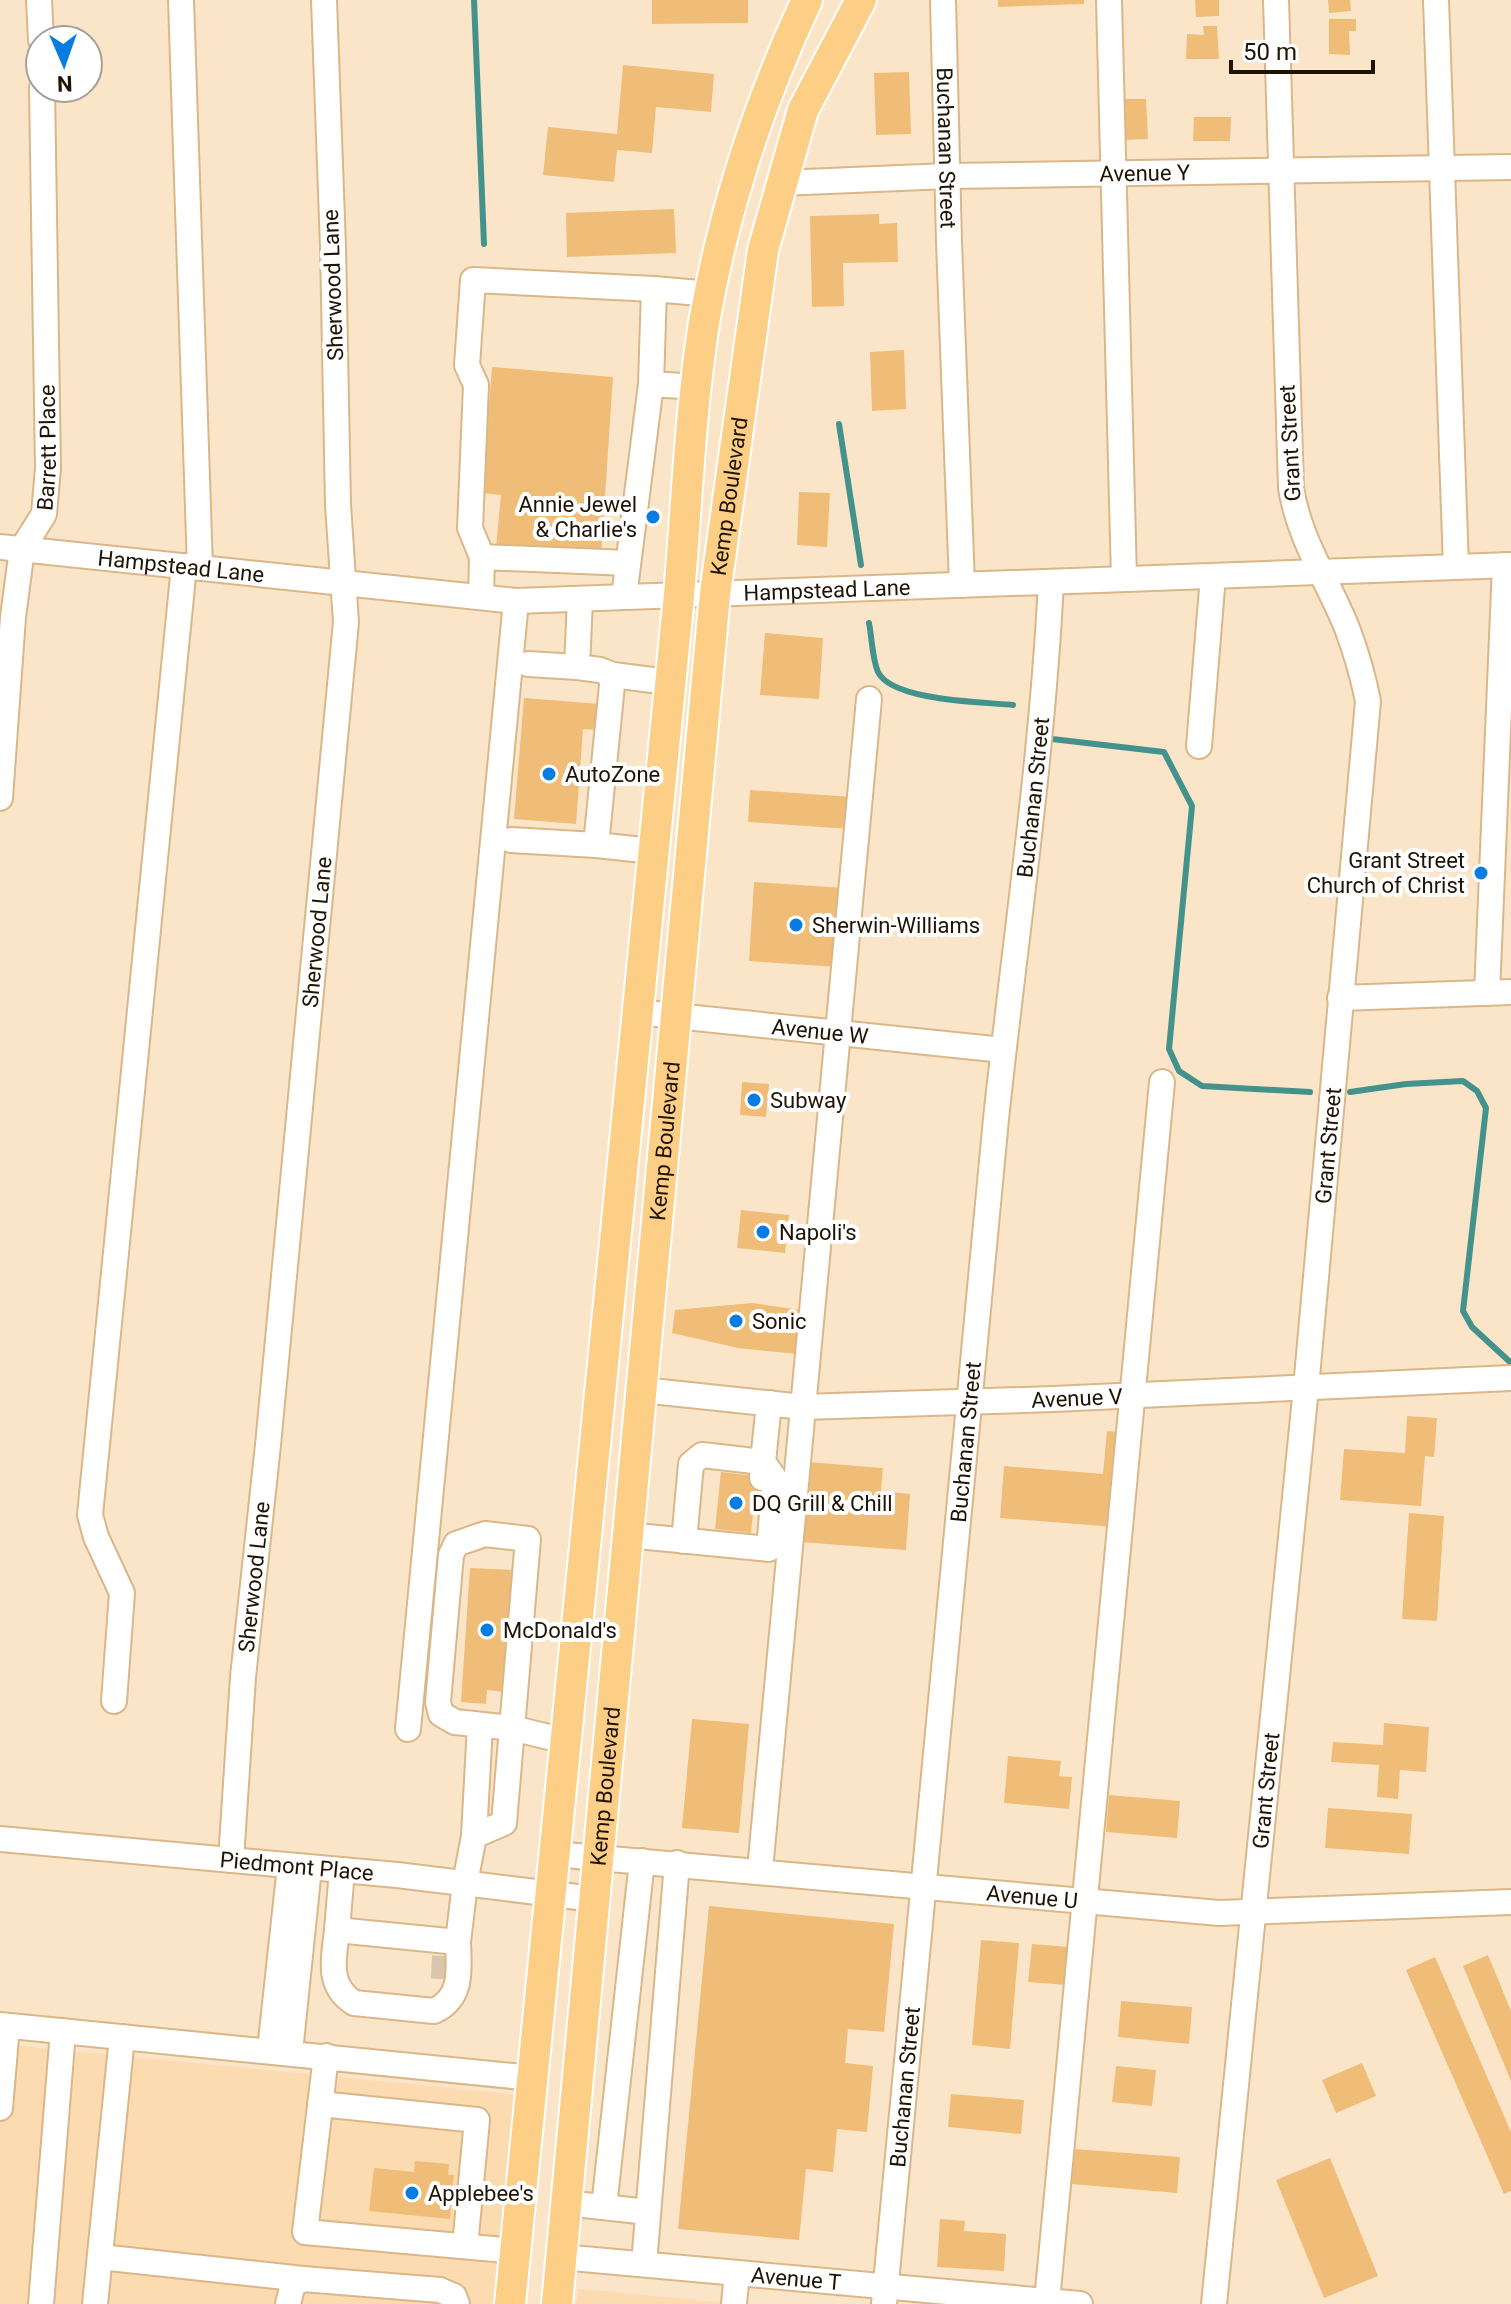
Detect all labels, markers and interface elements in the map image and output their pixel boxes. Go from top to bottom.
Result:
north arrow [24,24,104,104]
scale bar [1231,24,1373,74]
text: 50 m [1243,38,1297,66]
street label: Buchanan Street [932,67,961,229]
text: N [56,71,73,96]
street label: Avenue Y [1099,160,1191,186]
street label: Sherwood Lane [318,209,348,361]
street label: Barrett Place [32,384,61,512]
street label: Grant Street [1274,384,1306,502]
street label: Kemp Boulevard [705,415,752,577]
place label: Annie Jewel & Charlie's [519,492,637,542]
marker: Annie Jewel & Charlie's [644,508,662,526]
street label: Hampstead Lane [97,545,265,587]
street label: Hampstead Lane [743,574,911,605]
street label: Buchanan Street [1012,716,1054,879]
place label: AutoZone [565,762,660,787]
marker: AutoZone [540,765,558,783]
place label: Grant Street Church of Christ [1307,848,1465,898]
street label: Sherwood Lane [297,855,336,1009]
marker: Grant Street Church of Christ [1472,864,1490,882]
place label: Sherwin-Williams [812,913,980,938]
marker: Sherwin-Williams [787,916,805,934]
street label: Avenue W [770,1014,870,1048]
street label: Kemp Boulevard [645,1060,684,1222]
street label: Grant Street [1310,1086,1346,1205]
place label: Subway [770,1088,847,1113]
marker: Subway [745,1091,763,1109]
place label: Napoli's [779,1220,857,1245]
marker: Napoli's [754,1223,772,1241]
place label: Sonic [752,1309,807,1334]
marker: Sonic [727,1312,745,1330]
street label: Buchanan Street [945,1360,986,1523]
street label: Avenue V [1031,1383,1123,1412]
place label: DQ Grill & Chill [752,1491,893,1516]
marker: DQ Grill & Chill [727,1494,745,1512]
street label: Sherwood Lane [233,1500,274,1654]
place label: McDonald's [503,1618,617,1643]
marker: McDonald's [478,1621,496,1639]
street label: Kemp Boulevard [585,1706,625,1867]
street label: Grant Street [1247,1731,1284,1850]
street label: Piedmont Place [219,1846,375,1885]
street label: Avenue U [985,1880,1079,1913]
street label: Buchanan Street [884,2006,925,2168]
place label: Applebee's [428,2181,534,2206]
marker: Applebee's [403,2184,421,2202]
street label: Avenue T [750,2262,842,2295]

